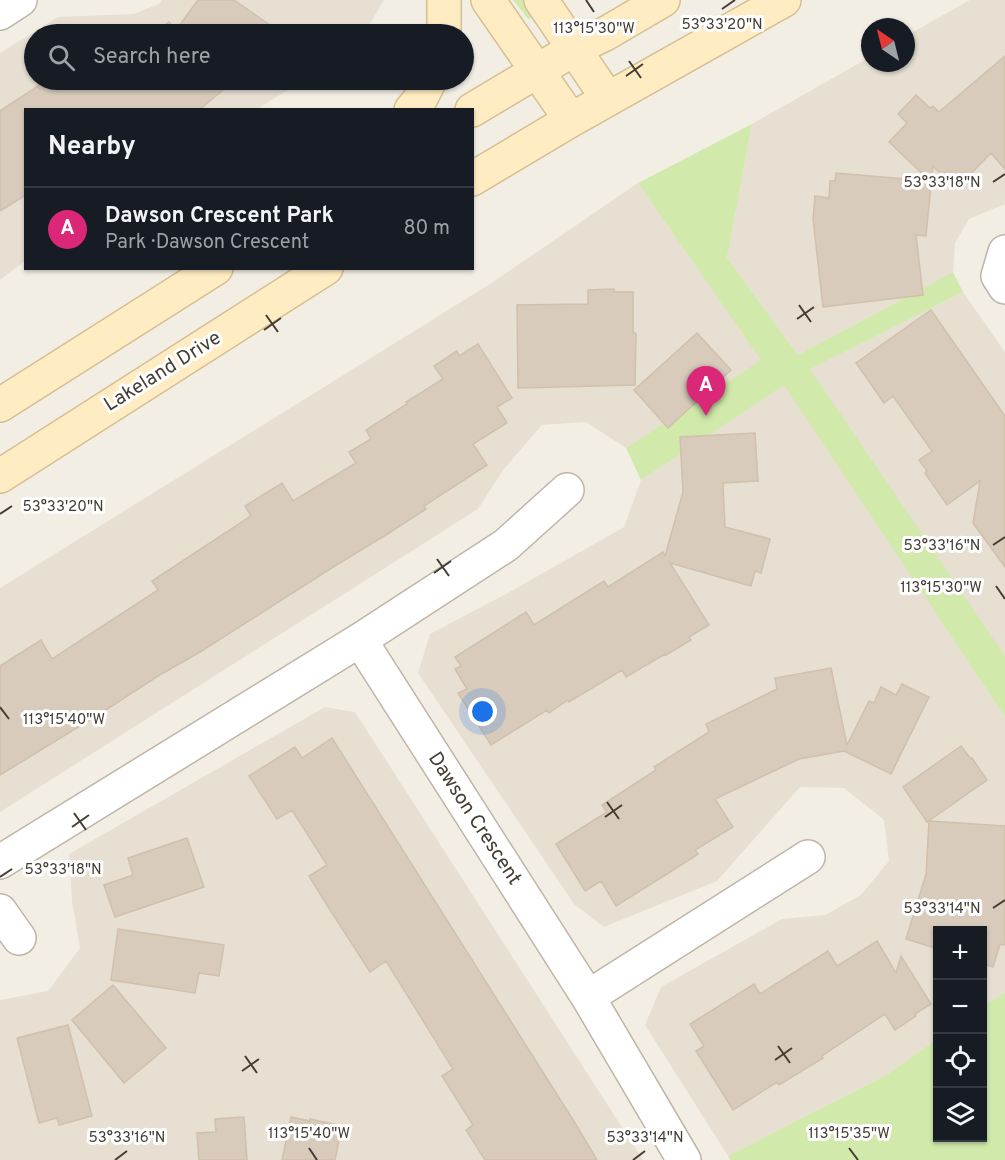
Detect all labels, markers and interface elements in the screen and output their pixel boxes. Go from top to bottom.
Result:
text: 53°33'20"N [681,16,763,35]
north arrow [861,18,915,72]
text: 113°15'30"W [553,20,635,39]
search box [24,24,474,90]
icon: search [45,41,78,74]
text: Search here [93,44,211,71]
text: Nearby [48,131,136,164]
text: 53°33'18"N [903,174,981,193]
text: Dawson Crescent Park [105,203,334,230]
text: A [60,216,75,242]
text: 80 m [404,216,450,242]
text: Park · Dawson Crescent [105,230,309,256]
street label: Lakeland Drive [100,326,226,418]
pin: A [686,366,726,416]
text: 53°33'20"N [22,498,104,517]
text: 53°33'16"N [904,537,980,556]
text: 113°15'30"W [900,579,982,598]
your location [468,697,497,726]
text: 113°15'40"W [23,711,105,730]
street label: Dawson Crescent [421,748,527,890]
text: 53°33'18"N [24,861,102,880]
text: 53°33'14"N [903,900,981,919]
map controls [933,926,987,1142]
button: + [933,926,987,980]
button: − [933,980,987,1034]
button: locate [933,1034,987,1088]
button: layers [933,1088,987,1142]
text: 113°15'40"W [268,1125,350,1144]
text: 113°15'35"W [808,1125,890,1144]
text: 53°33'16"N [89,1129,165,1148]
text: 53°33'14"N [606,1129,684,1148]

